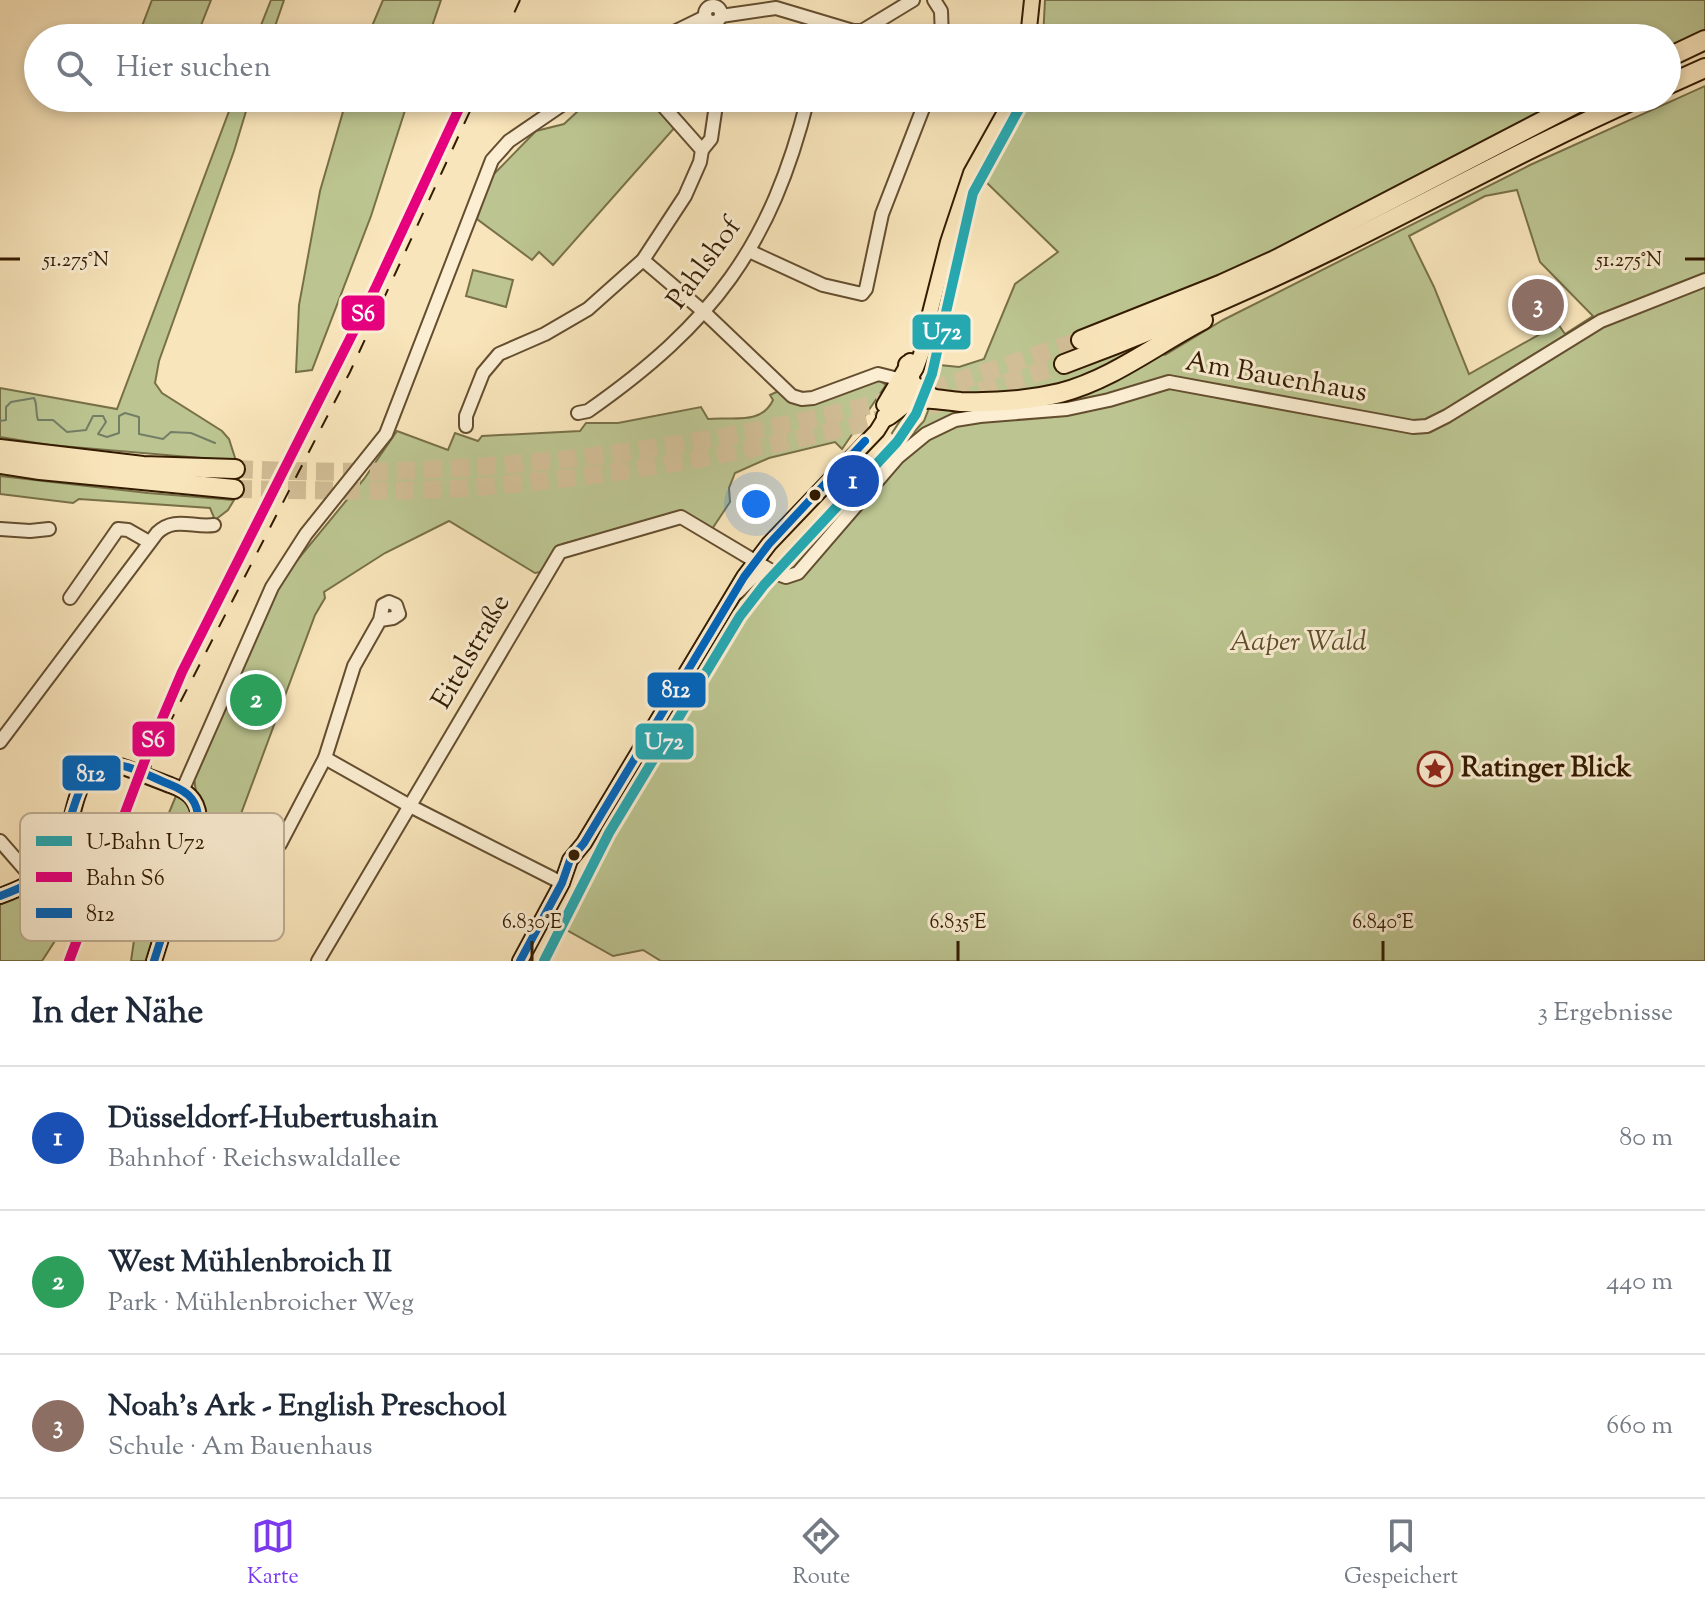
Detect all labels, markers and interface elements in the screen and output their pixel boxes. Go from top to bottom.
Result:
search box [24,24,1681,112]
icon: search [52,46,96,90]
text: Hier suchen [116,47,271,90]
street label: Pahlshof [658,209,753,318]
text: 51.275°N [42,247,109,276]
text: 51.275°N [1595,247,1662,276]
pin: 3 [1512,275,1564,335]
line badge: S6 [340,294,386,332]
text: S6 [351,300,375,332]
line badge: U72 [911,313,972,351]
text: U72 [922,318,962,350]
street label: Am Bauenhaus [1182,342,1370,414]
pin: 1 [827,451,879,511]
your location [736,484,776,524]
unlabelled marker [807,487,823,503]
street label: Eitelstraße [423,587,521,717]
park label: Aaper Wald [1229,623,1367,663]
pin: 2 [230,670,282,730]
line badge: 812 [646,671,707,709]
text: 812 [662,676,691,708]
line badge: S6 [131,720,176,758]
line badge: U72 [634,722,695,761]
text: S6 [141,726,165,758]
text: U72 [644,728,684,760]
place label: Ratinger Blick [1461,749,1632,789]
place icon: Ratinger Blick [1416,750,1454,788]
line badge: 812 [61,754,122,792]
text: 812 [77,760,106,792]
legend [20,813,284,941]
text: U-Bahn U72 [86,828,205,860]
unlabelled marker [566,847,582,863]
text: Bahn S6 [86,864,165,896]
text: 812 [86,900,115,932]
text: 6.830°E [502,909,562,938]
text: 6.835°E [930,909,986,938]
text: 6.840°E [1352,909,1414,938]
text: In der Nähe [32,989,203,1038]
text: 3 Ergebnisse [1538,995,1673,1032]
text: Düsseldorf-Hubertushain [108,1098,438,1141]
text: 1 [54,1120,62,1157]
text: 80 m [1619,1120,1673,1157]
text: Bahnhof · Reichswaldallee [108,1141,401,1178]
text: West Mühlenbroich II [108,1242,392,1285]
text: 2 [52,1264,64,1301]
text: 440 m [1606,1264,1673,1301]
text: Park · Mühlenbroicher Weg [108,1285,414,1322]
text: Noah's Ark - English Preschool [108,1386,507,1429]
text: 3 [53,1408,63,1445]
text: 660 m [1606,1408,1673,1445]
text: Schule · Am Bauenhaus [108,1429,373,1466]
tab: Karte [247,1514,299,1594]
tab: Route [793,1514,850,1594]
tab: Gespeichert [1344,1514,1458,1594]

